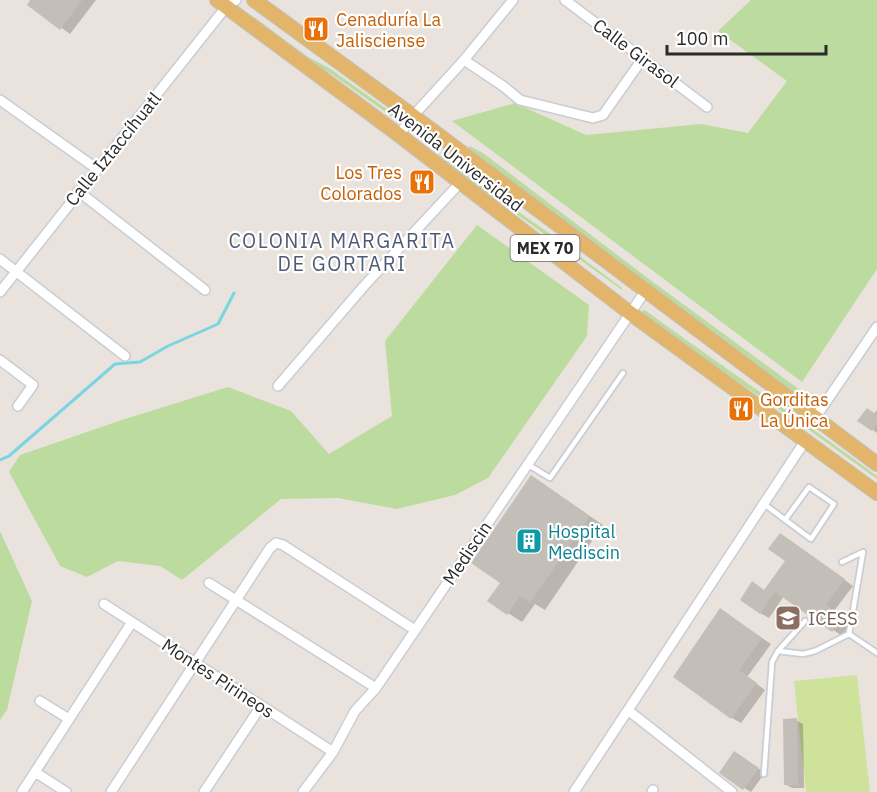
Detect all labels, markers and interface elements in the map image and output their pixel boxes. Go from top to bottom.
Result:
place label: Cenaduría La Jalisciense [336,8,442,52]
street label: Calle Girasol [589,13,684,93]
restaurant icon: Cenaduría La Jalisciense [301,14,331,44]
scale bar [667,18,826,56]
text: 100 m [676,27,728,50]
street label: Calle Iztaccíhuatl [60,87,166,211]
street label: Avenida Universidad [384,97,528,217]
place label: Los Tres Colorados [320,161,402,205]
restaurant icon: Los Tres Colorados [407,167,437,197]
district label: COLONIA MARGARITA DE GORTARI [228,227,456,277]
road number: MEX 70 [510,235,580,261]
place label: Gorditas La Única [760,388,829,432]
restaurant icon: Gorditas La Única [726,394,756,424]
street label: Mediscin [437,517,497,589]
place label: Hospital Mediscin [548,520,620,564]
building icon: Hospital Mediscin [514,526,544,556]
school or university icon: ICESS [773,603,803,633]
place label: ICESS [808,607,858,630]
street label: Montes Pirineos [157,633,279,723]

